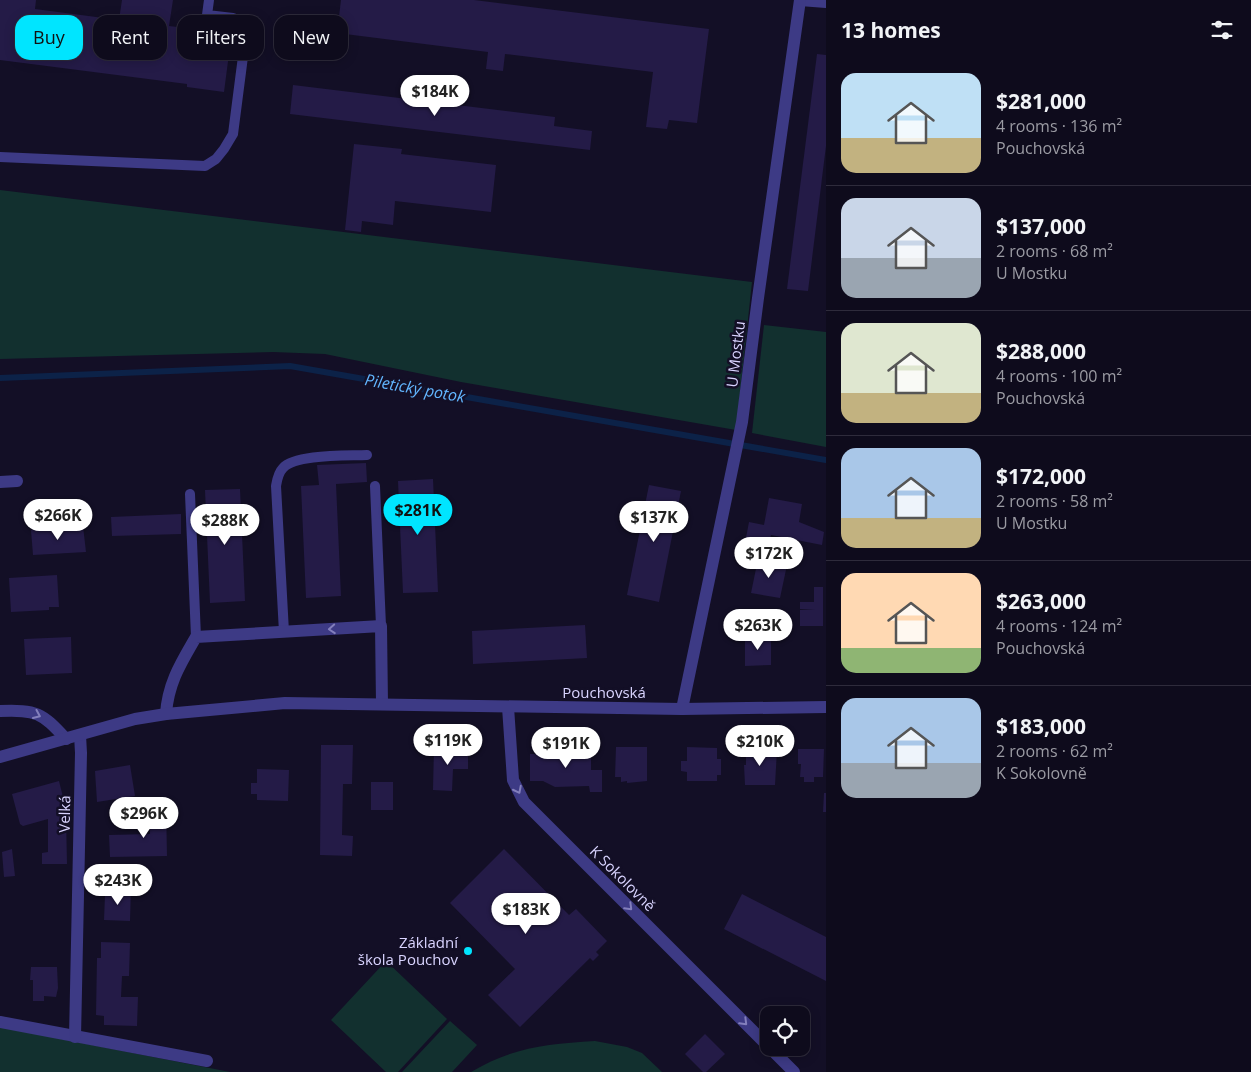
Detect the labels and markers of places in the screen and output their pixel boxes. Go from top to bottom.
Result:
pin: $184K [400,74,470,117]
pin: $281K [383,494,453,536]
pin: $266K [23,498,93,541]
pin: $137K [619,500,689,543]
pin: $288K [190,504,260,546]
pin: $172K [734,536,804,579]
pin: $263K [723,608,793,651]
pin: $119K [413,724,483,766]
pin: $210K [725,724,795,767]
pin: $191K [531,726,601,769]
pin: $296K [109,796,179,839]
pin: $243K [83,864,153,906]
pin: $183K [491,892,561,935]
place label: Základní škola Pouchov [358,932,459,969]
marker: Základní škola Pouchov [462,945,474,957]

